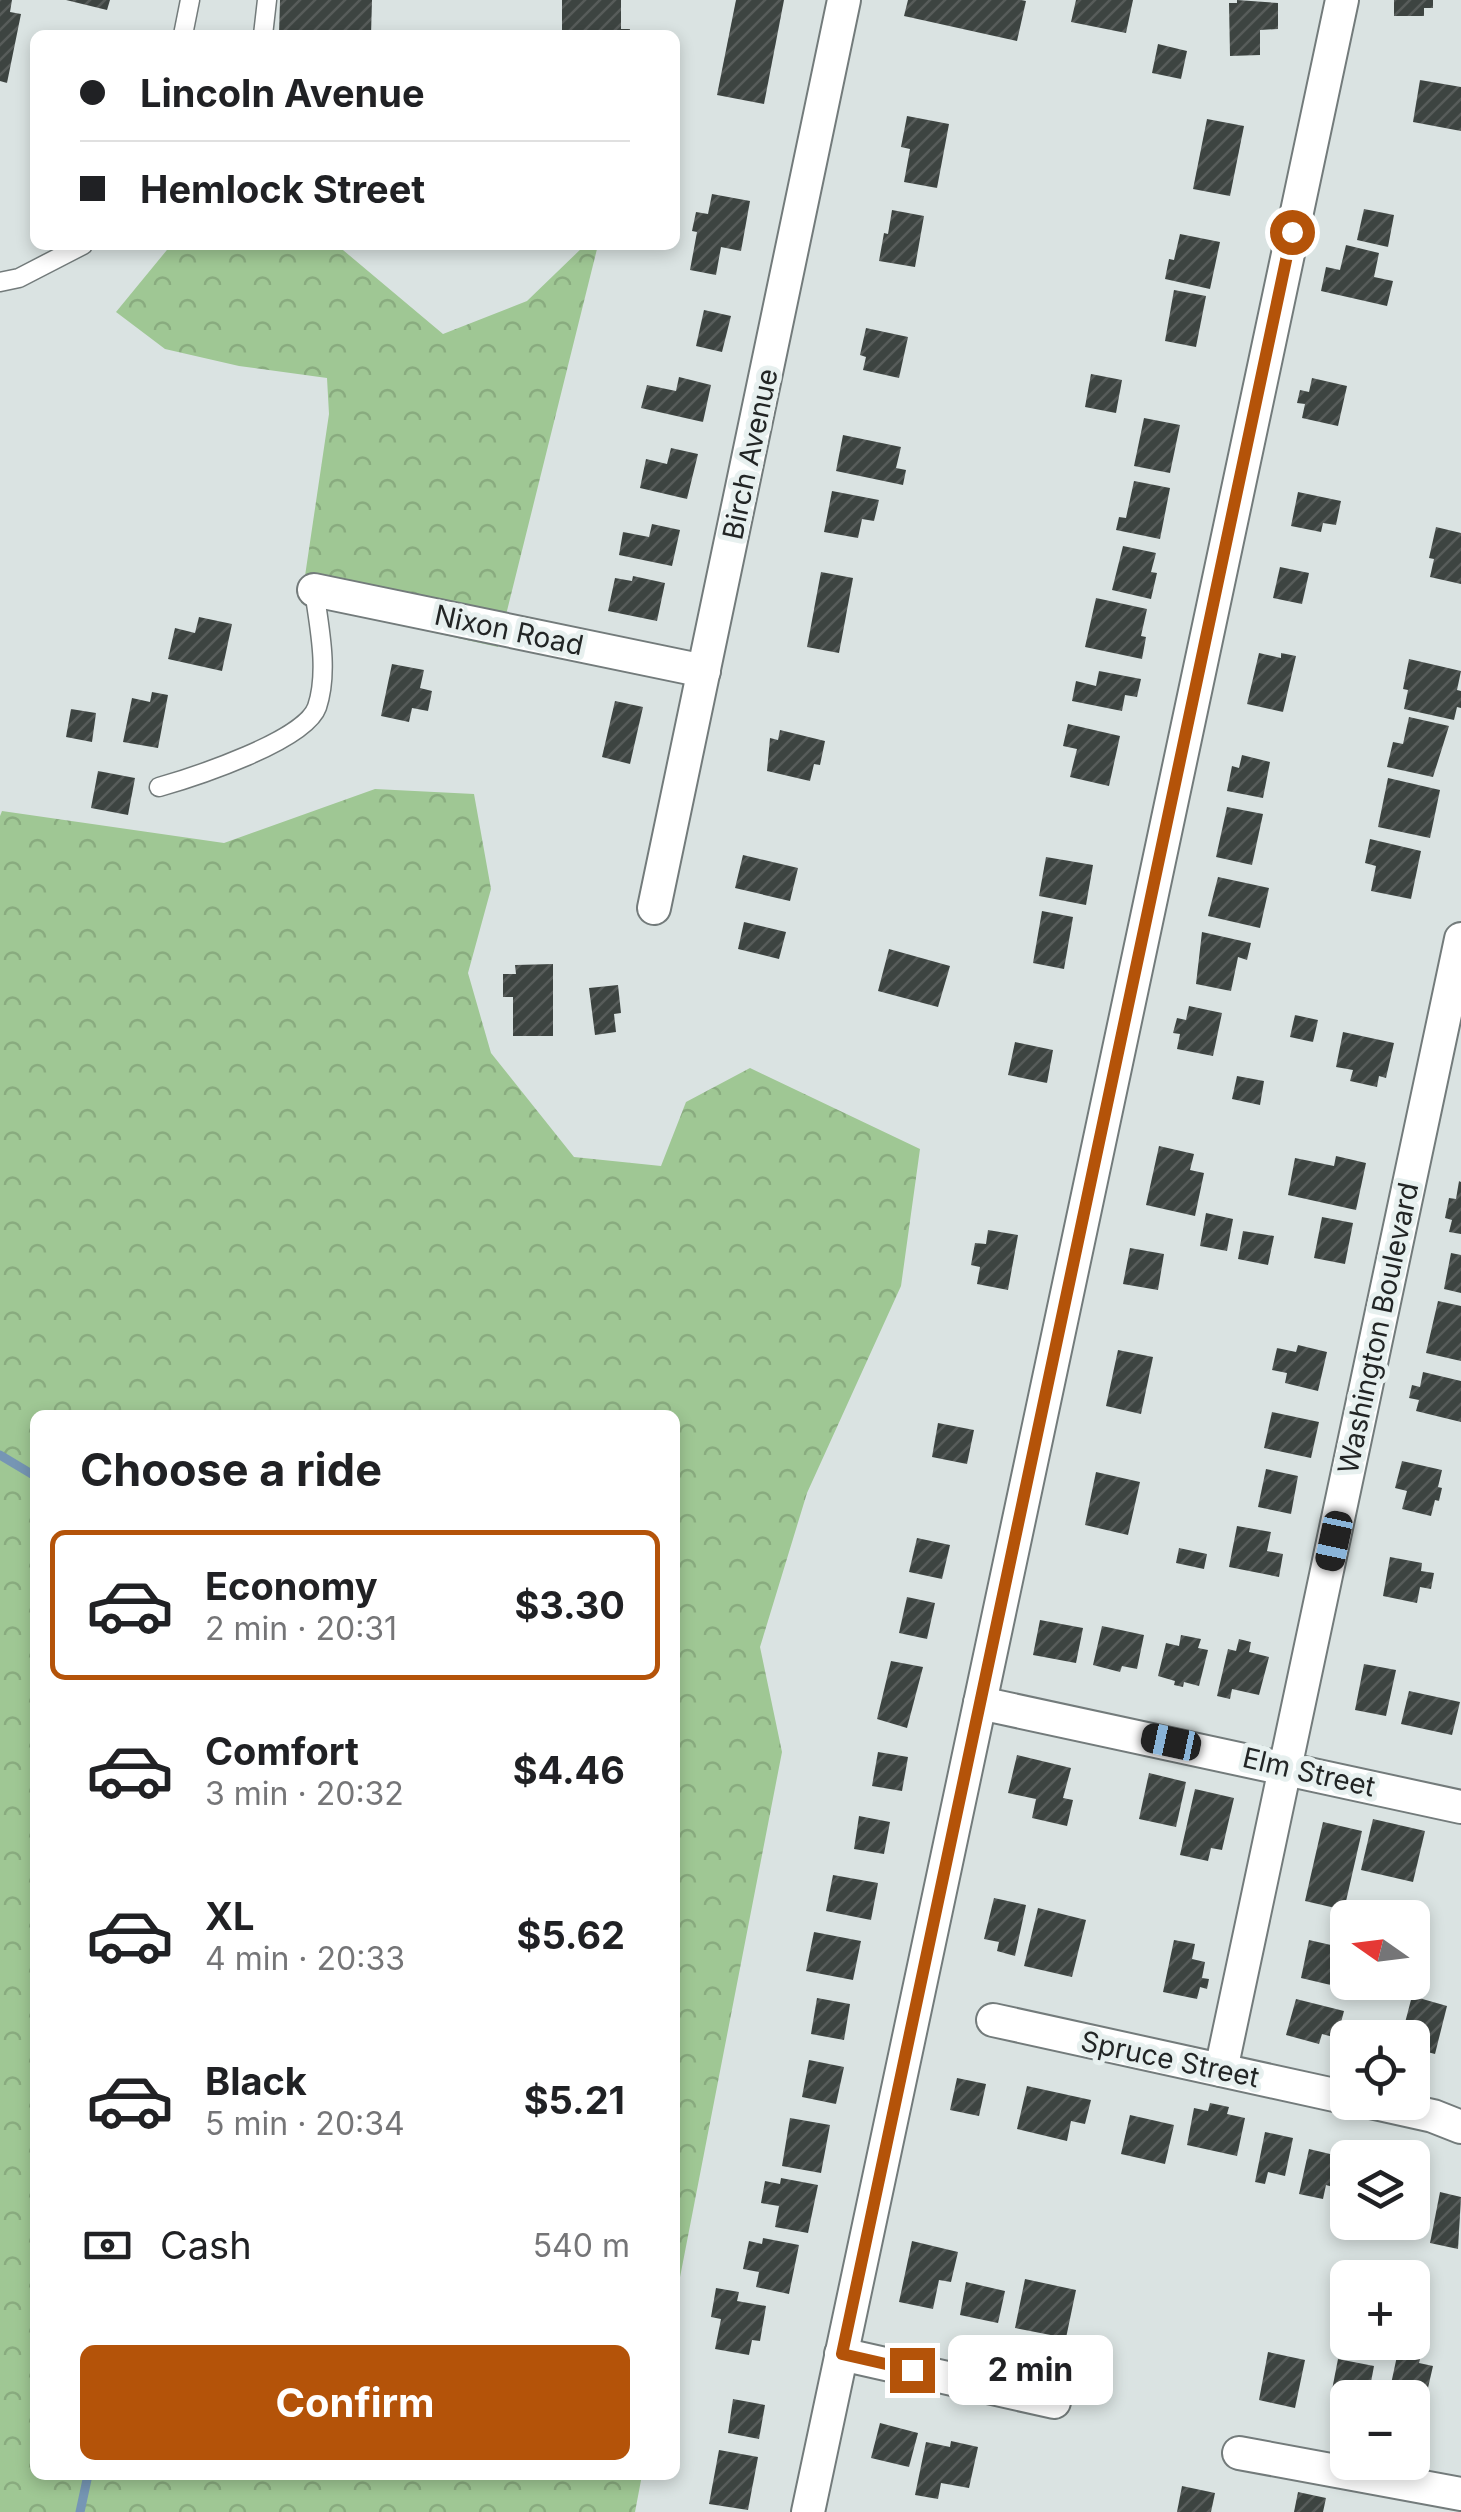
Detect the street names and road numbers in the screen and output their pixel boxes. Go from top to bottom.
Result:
street label: Birch Avenue [715,365,785,543]
street label: Nixon Road [431,598,587,662]
street label: Washington Boulevard [1331,1179,1425,1477]
street label: Elm Street [1239,1740,1379,1804]
street label: Spruce Street [1078,2024,1262,2094]

